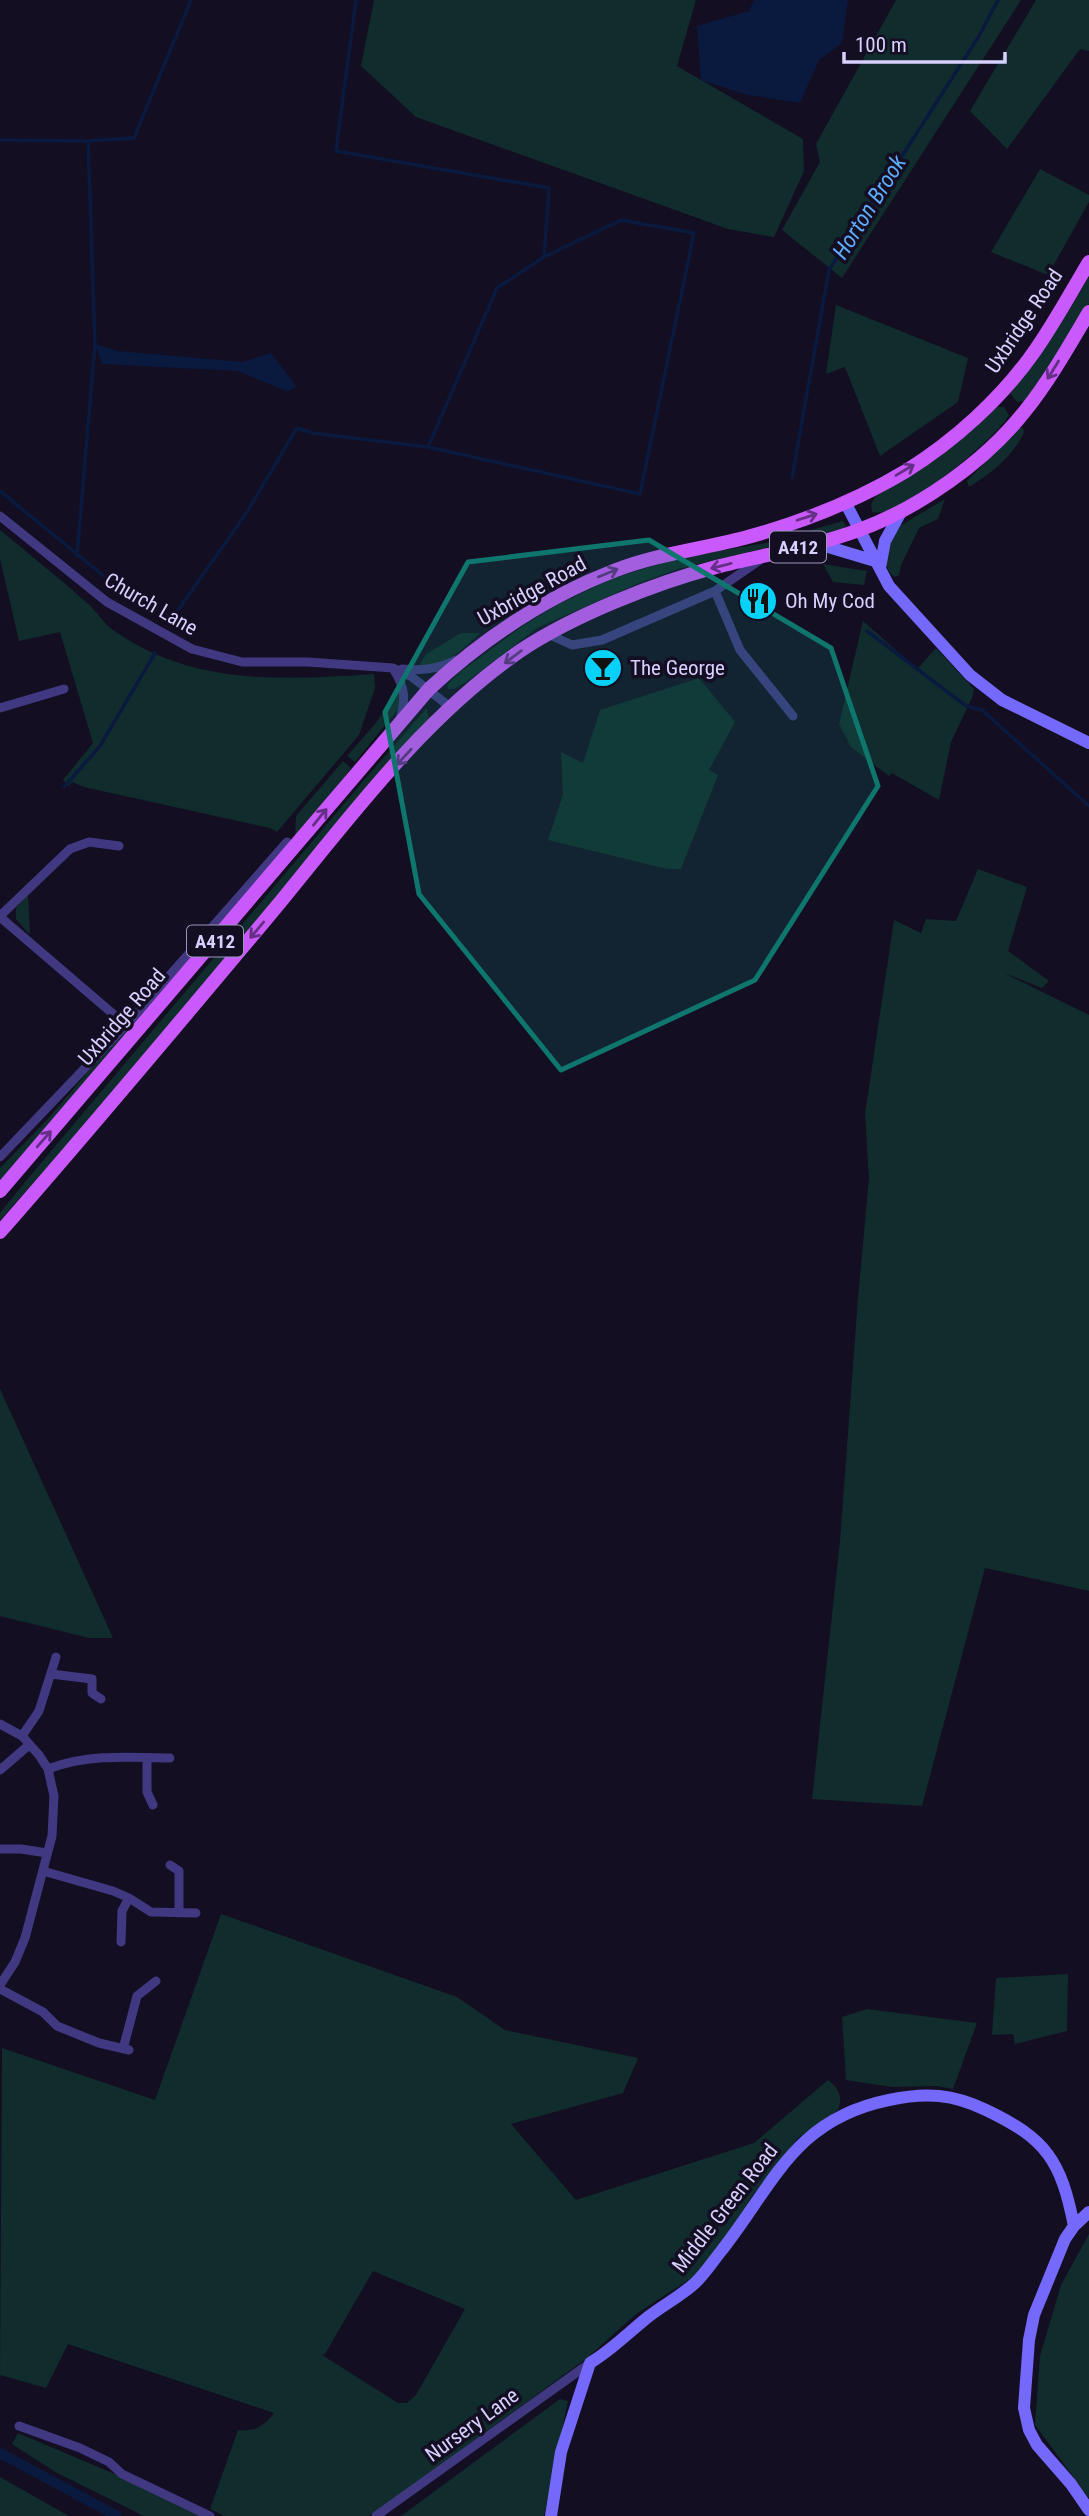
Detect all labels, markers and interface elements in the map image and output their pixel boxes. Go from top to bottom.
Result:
scale bar [844,21,1005,65]
text: 100 m [855,33,907,57]
water label: Horton Brook [827,150,912,264]
street label: Uxbridge Road [980,264,1068,378]
one-way arrow [1046,360,1060,380]
one-way arrow [895,463,915,477]
one-way arrow [796,510,818,523]
road number: A412 [770,532,826,562]
street label: Uxbridge Road [474,551,590,631]
one-way arrow [710,560,732,573]
one-way arrow [597,566,619,579]
street label: Church Lane [100,568,202,640]
restaurant icon: Oh My Cod [737,580,779,622]
place label: Oh My Cod [785,589,875,613]
bar icon: The George [582,647,624,689]
one-way arrow [504,649,523,664]
place label: The George [630,656,725,680]
one-way arrow [395,748,412,765]
one-way arrow [312,809,328,827]
one-way arrow [249,921,265,939]
road number: A412 [187,925,243,956]
street label: Uxbridge Road [74,964,170,1070]
one-way arrow [37,1131,52,1149]
street label: Middle Green Road [667,2139,783,2277]
street label: Nursery Lane [421,2383,523,2467]

